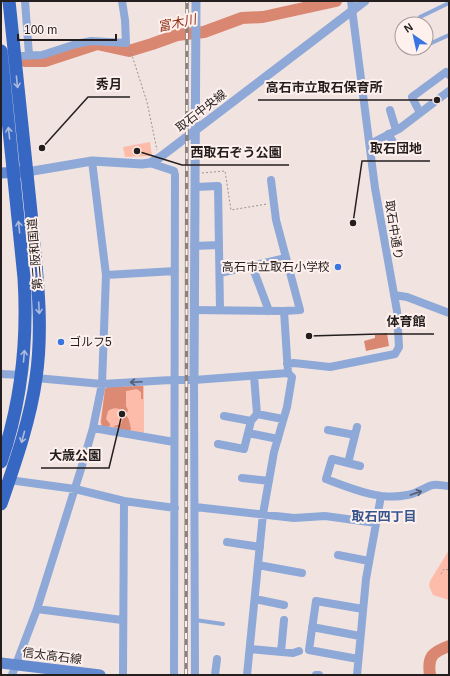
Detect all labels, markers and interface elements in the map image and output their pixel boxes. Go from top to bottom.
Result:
water label: 富木川 [156,11,200,34]
scale bar [18,16,116,42]
north arrow [394,16,434,56]
text: N [402,20,415,35]
text: 100 m [24,23,57,37]
callout: 秀月 [88,72,130,97]
one-way arrow [13,75,21,88]
callout: 高石市立取石保育所 [258,75,391,100]
text: 秀月 [96,77,122,92]
text: 高石市立取石保育所 [265,80,383,95]
street label: 取石中央線 [173,87,229,135]
one-way arrow [6,127,13,140]
callout: 取石団地 [362,136,430,161]
callout: 西取石ぞう公園 [182,140,289,165]
text: 取石団地 [370,141,422,156]
text: 西取石ぞう公園 [190,145,282,160]
street label: 取石中通り [382,199,406,261]
street label: 第二阪和国道 [25,218,45,290]
one-way arrow [15,221,22,234]
place label: 高石市立取石小学校 [222,260,330,274]
marker: 高石市立取石小学校 [333,262,343,272]
one-way arrow [35,301,43,314]
callout: 体育館 [379,309,434,334]
text: 体育館 [386,314,426,329]
place label: ゴルフ5 [69,335,112,349]
marker: ゴルフ5 [56,337,66,347]
one-way arrow [20,350,28,363]
one-way arrow [130,378,143,385]
one-way arrow [19,430,26,443]
callout: 大歳公園 [41,443,109,468]
text: 大歳公園 [49,448,101,463]
one-way arrow [409,488,421,496]
district label: 取石四丁目 [351,509,417,524]
street label: 信太高石線 [21,645,83,667]

